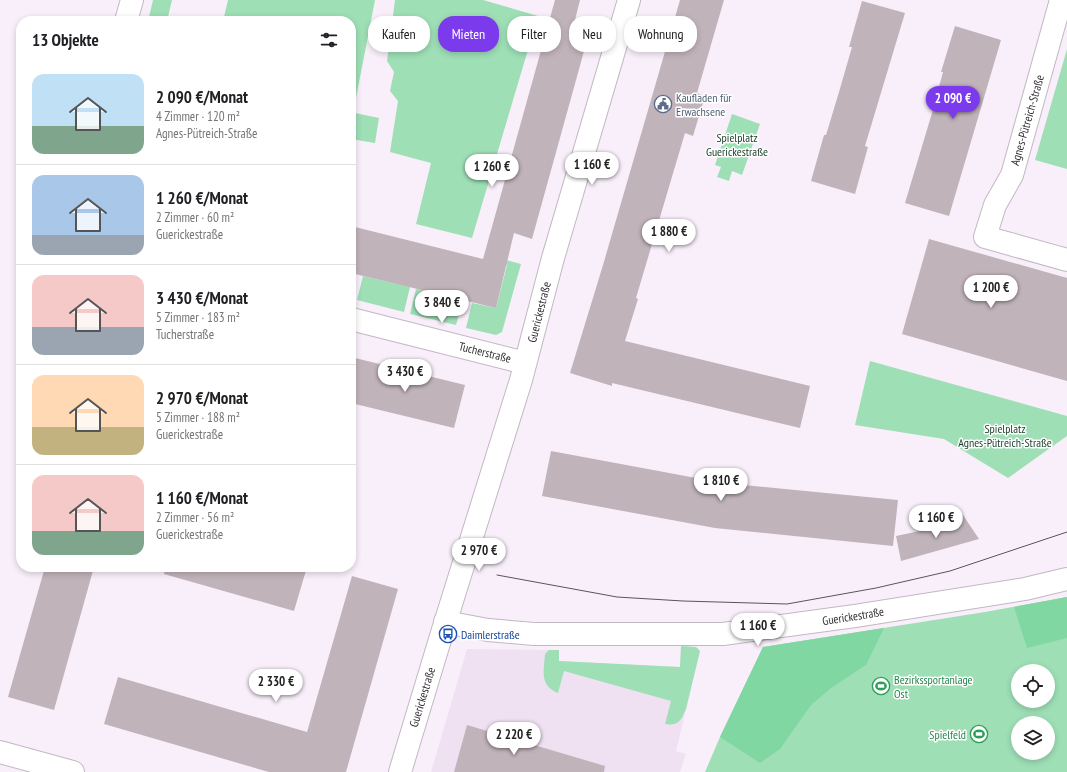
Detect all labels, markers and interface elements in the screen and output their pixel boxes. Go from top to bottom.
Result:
chip: Kaufen [368,16,430,52]
chip: Mieten [438,16,499,52]
chip: Filter [507,16,561,52]
chip: Neu [569,16,616,52]
chip: Wohnung [624,16,697,52]
text: 13 Objekte [32,29,99,51]
icon: filters [318,29,340,51]
street label: Agnes-Pütreich-Straße [1007,73,1047,167]
text: 2 090 €/Monat [156,86,248,108]
pin: 2 090 € [916,86,990,120]
icon: home [64,90,112,138]
place label: Kaufladen für Erwachsene [676,90,732,119]
text: 2 090 € [935,90,971,107]
public building icon: Kaufladen für Erwachsene [653,94,673,114]
text: 4 Zimmer · 120 m² [156,108,240,125]
text: Agnes-Pütreich-Straße [156,125,257,142]
park label: Spielplatz Guerickestraße [706,130,768,159]
pin: 1 160 € [555,152,629,186]
pin: 1 260 € [455,154,529,188]
text: 1 160 € [574,156,610,173]
text: 1 260 € [474,158,510,175]
text: 1 260 €/Monat [156,187,248,209]
icon: home [64,191,112,239]
text: 2 Zimmer · 60 m² [156,209,234,226]
pin: 1 880 € [632,219,706,253]
text: 1 880 € [651,223,687,240]
text: Guerickestraße [156,226,223,243]
pin: 1 200 € [954,275,1028,309]
text: 1 200 € [973,279,1009,296]
street label: Guerickestraße [524,280,554,344]
text: 3 430 €/Monat [156,287,248,309]
pin: 3 840 € [405,290,479,324]
icon: home [64,291,112,339]
text: 3 840 € [424,294,460,311]
text: 5 Zimmer · 183 m² [156,309,240,326]
text: Tucherstraße [156,326,214,343]
street label: Tucherstraße [457,338,513,366]
pin: 3 430 € [368,359,442,393]
text: 3 430 € [387,363,423,380]
text: 2 970 €/Monat [156,387,248,409]
icon: home [64,391,112,439]
text: 5 Zimmer · 188 m² [156,409,240,426]
park label: Spielplatz Agnes-Pütreich-Straße [958,421,1052,450]
text: Guerickestraße [156,426,223,443]
pin: 1 810 € [684,468,758,502]
text: 1 810 € [703,472,739,489]
text: 1 160 €/Monat [156,487,248,509]
icon: home [64,491,112,539]
pin: 1 160 € [899,505,973,539]
text: 2 Zimmer · 56 m² [156,509,234,526]
text: 1 160 € [918,509,954,526]
text: Guerickestraße [156,526,223,543]
pin: 2 970 € [442,538,516,572]
text: 2 970 € [461,542,497,559]
street label: Guerickestraße [821,604,885,628]
pin: 1 160 € [721,613,795,647]
text: 1 160 € [740,617,776,634]
bus stop icon: Daimlerstraße [438,624,458,644]
place label: Daimlerstraße [461,627,520,642]
map controls [1011,664,1055,760]
button: locate [1011,664,1055,708]
street label: Guerickestraße [406,665,438,729]
pin: 2 330 € [239,669,313,703]
place label: Bezirkssportanlage Ost [894,672,973,701]
text: 2 330 € [258,673,294,690]
sports icon: Bezirkssportanlage Ost [871,676,891,696]
button: layers [1011,716,1055,760]
pin: 2 220 € [477,722,551,756]
sports icon: Spielfeld [969,724,989,744]
text: 2 220 € [496,726,532,743]
place label: Spielfeld [929,727,966,742]

